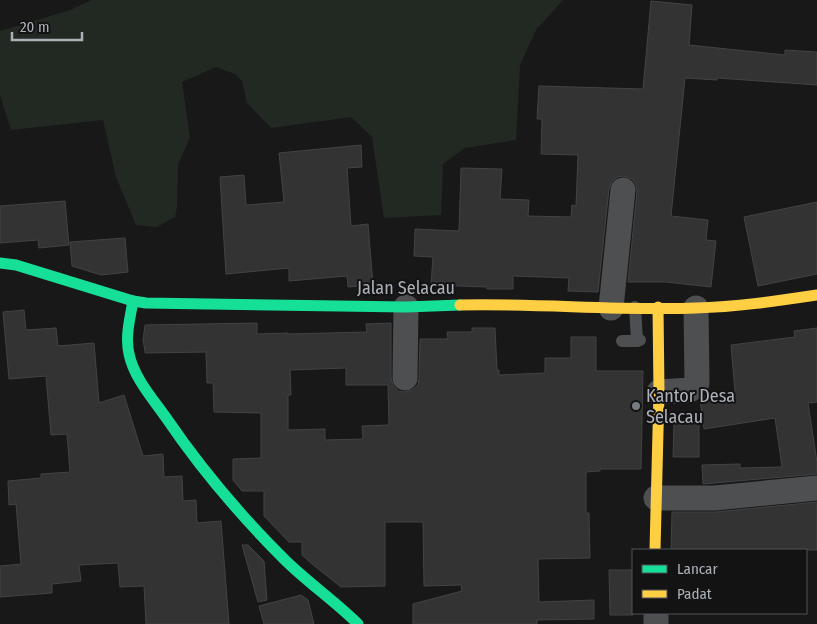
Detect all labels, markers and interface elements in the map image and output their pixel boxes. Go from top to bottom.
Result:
scale bar [12,10,82,42]
text: 20 m [20,18,50,36]
street label: Jalan Selacau [357,277,455,299]
place label: Kantor Desa Selacau [646,385,735,428]
marker: Kantor Desa Selacau [630,400,642,412]
legend [632,549,807,614]
text: Lancar [677,560,718,578]
text: Padat [677,585,712,603]

